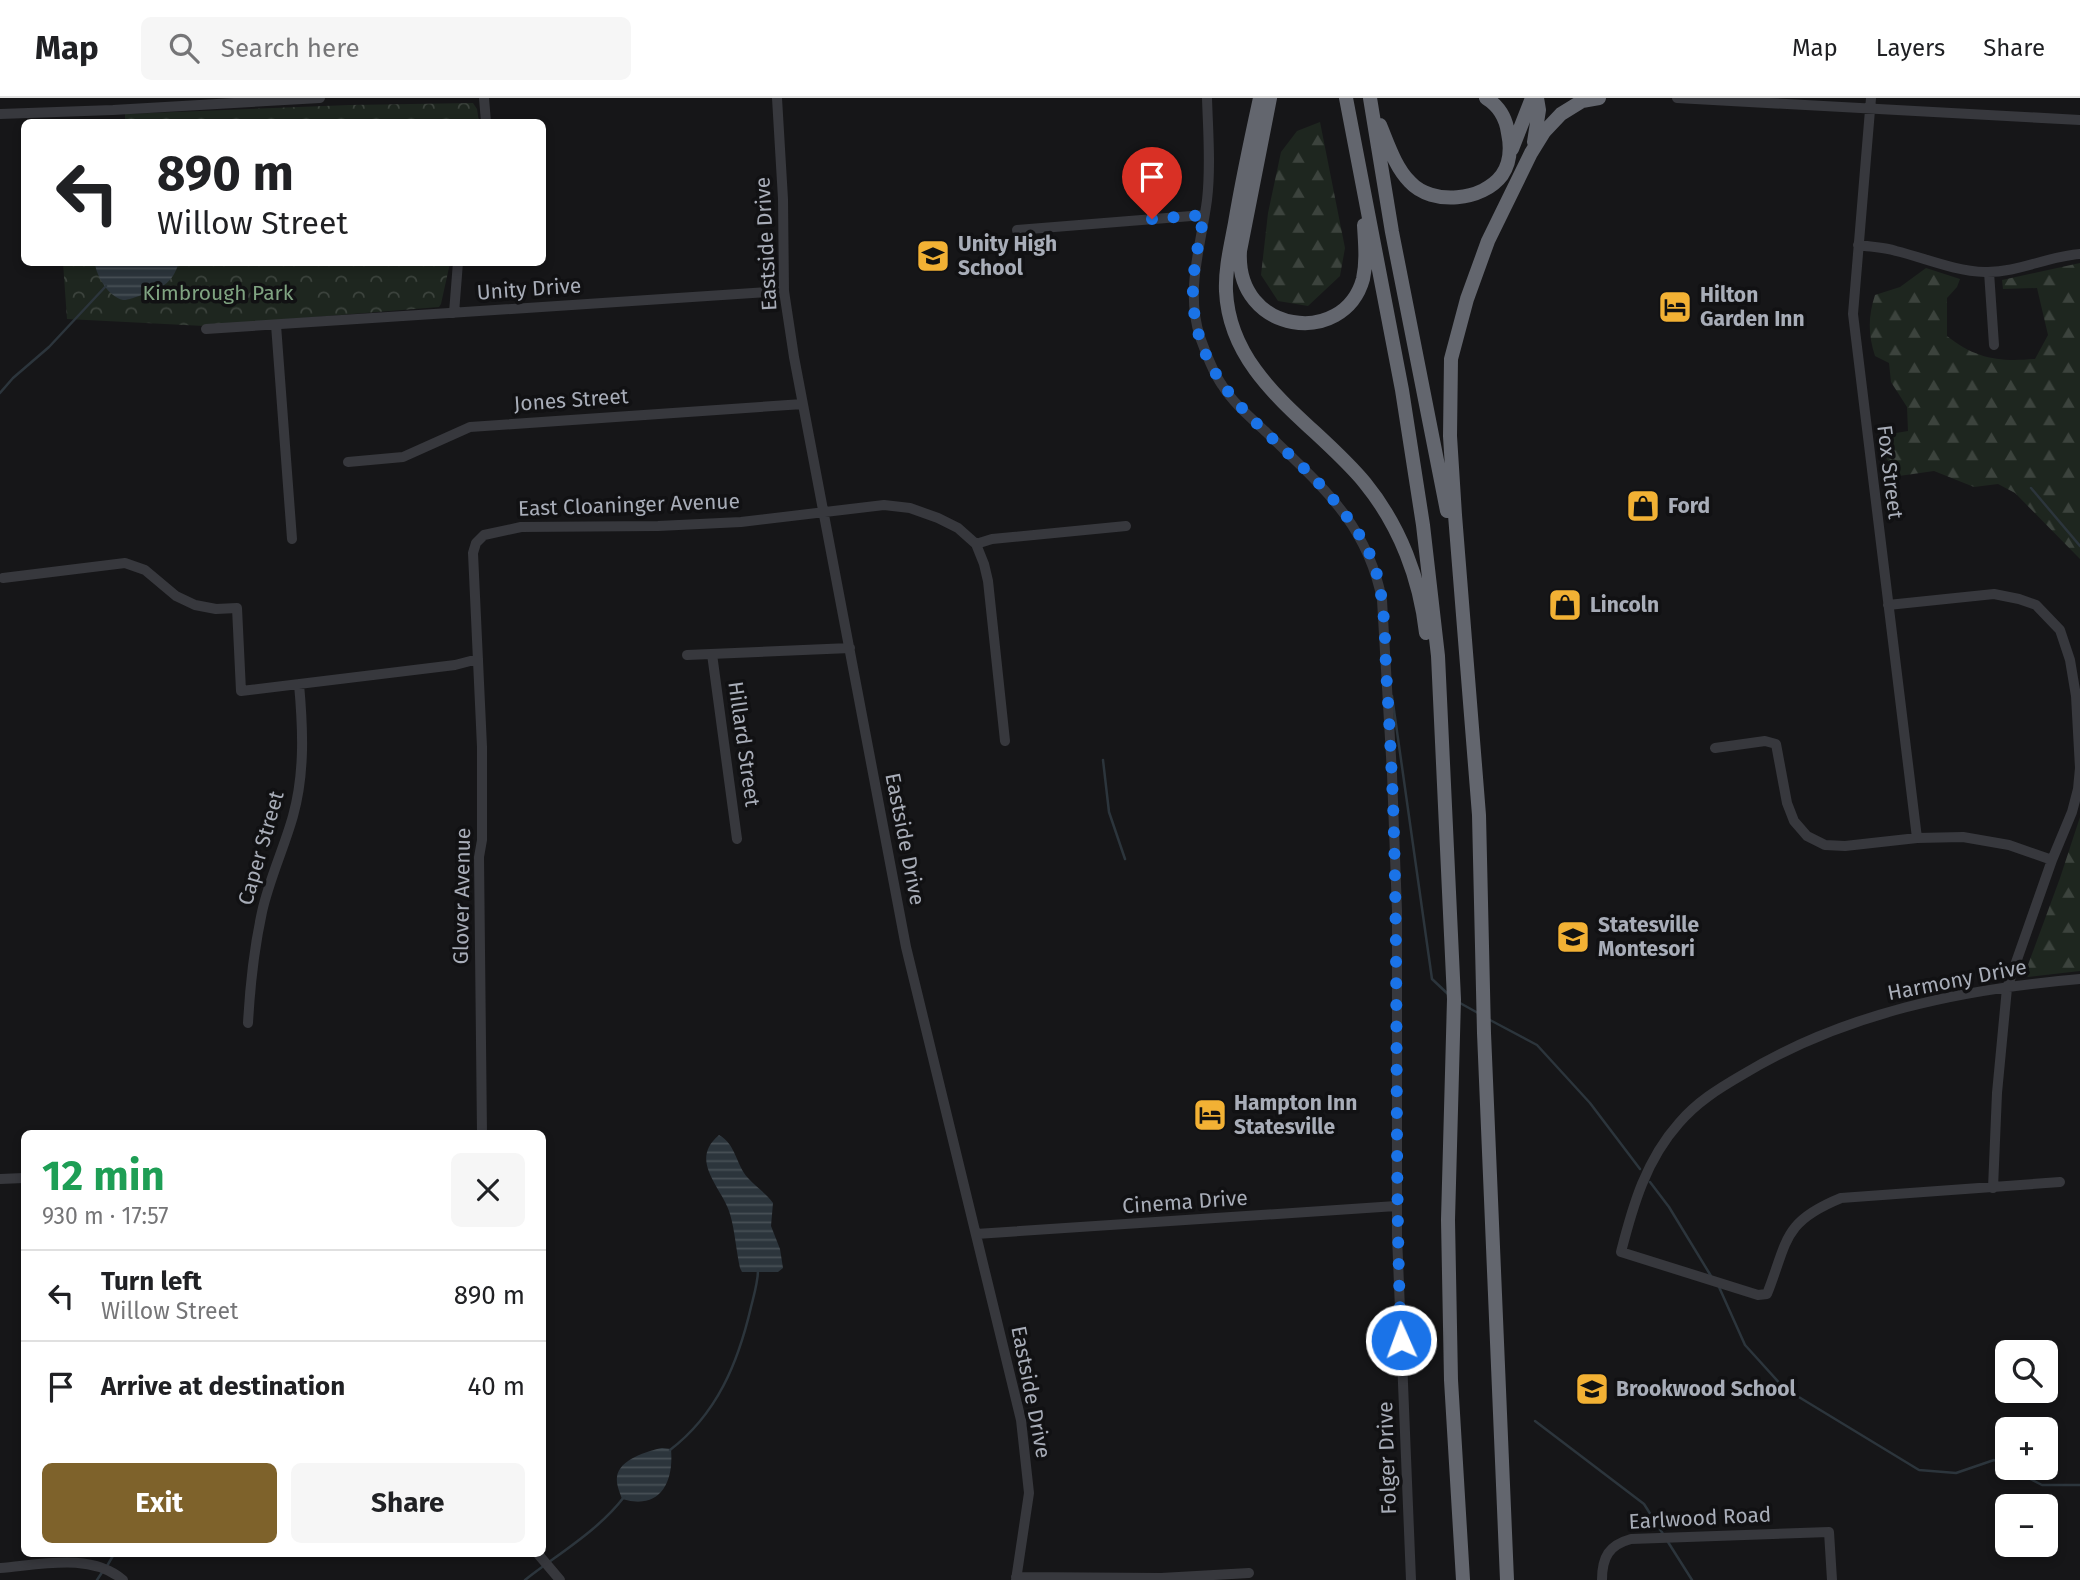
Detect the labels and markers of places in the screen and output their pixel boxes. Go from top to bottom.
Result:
pin [1122,147,1182,219]
place label: Unity High School [958,231,1057,281]
school or university icon: Unity High School [914,237,952,275]
place label: Hilton Garden Inn [1700,282,1805,332]
hotel icon: Hilton Garden Inn [1656,288,1694,326]
shop icon: Ford [1624,487,1662,525]
place label: Ford [1668,493,1710,519]
shop icon: Lincoln [1546,586,1584,624]
place label: Lincoln [1590,592,1659,618]
place label: Statesville Montesori [1598,912,1700,962]
school or university icon: Statesville Montesori [1554,918,1592,956]
place label: Hampton Inn Statesville [1234,1090,1357,1140]
hotel icon: Hampton Inn Statesville [1191,1096,1229,1134]
school or university icon: Brookwood School [1573,1370,1611,1408]
place label: Brookwood School [1616,1376,1796,1402]

